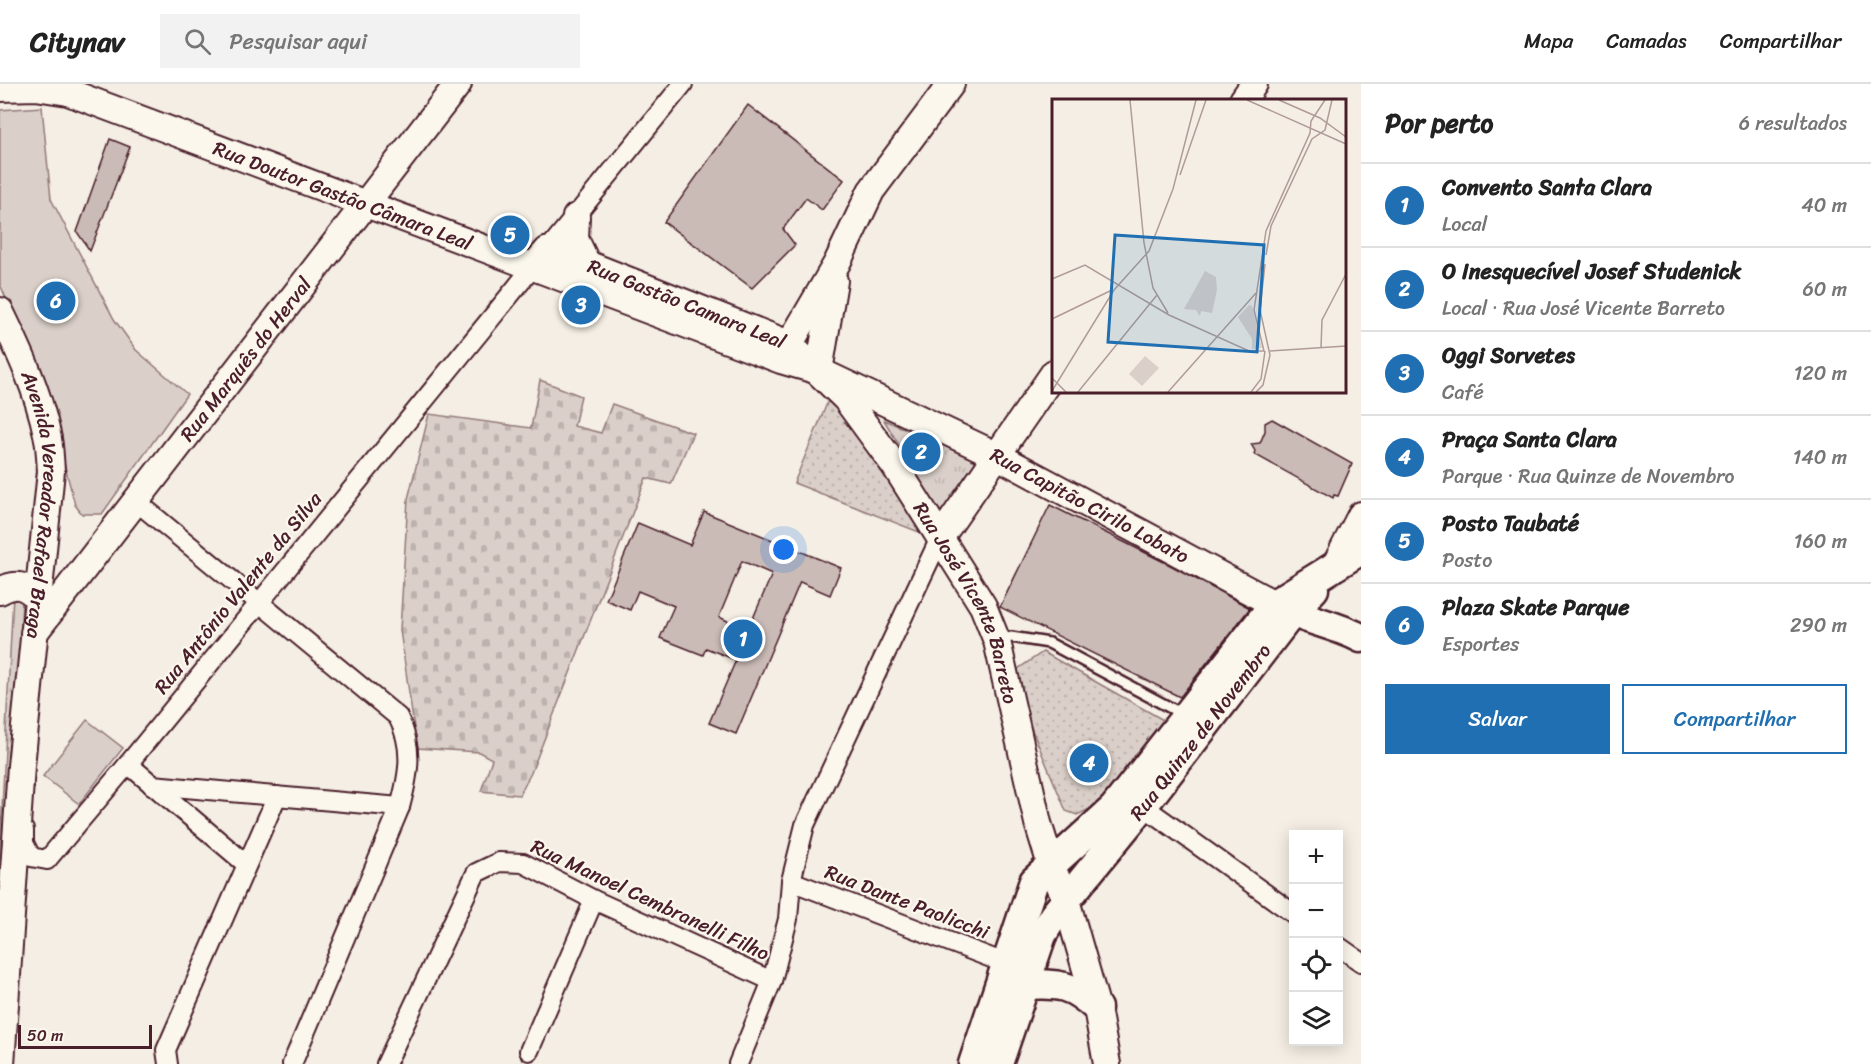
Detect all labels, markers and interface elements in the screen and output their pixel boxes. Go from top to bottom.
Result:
search box [160,14,580,68]
text: Citynav [30,17,124,66]
text: Pesquisar aqui [229,22,367,61]
text: Mapa [1524,22,1573,60]
text: Camadas [1606,22,1687,60]
text: Compartilhar [1720,22,1841,60]
icon: search [181,25,214,58]
inset map [1052,99,1346,393]
text: Por perto [1385,100,1493,146]
text: 6 resultados [1739,106,1847,141]
street label: Rua Doutor Gastão Câmara Leal [208,131,479,261]
text: Convento Santa Clara [1442,168,1652,207]
text: 1 [1400,188,1409,223]
text: 40 m [1801,188,1847,223]
text: Local [1442,207,1487,242]
pin: 5 [490,212,530,258]
street label: Rua Gastão Camara Leal [582,248,792,359]
text: O Inesquecível Josef Studenick [1442,252,1741,291]
street label: Rua Marquês do Herval [170,268,321,449]
text: 2 [1399,272,1410,307]
text: 60 m [1802,272,1847,307]
pin: 6 [36,278,76,324]
pin: 3 [562,282,600,328]
text: Local · Rua José Vicente Barreto [1442,291,1725,326]
text: Oggi Sorvetes [1442,336,1575,375]
text: 3 [1399,356,1410,391]
text: 120 m [1794,356,1847,391]
street label: Avenida Vereador Rafael Braga [11,364,69,640]
text: Café [1442,375,1484,410]
text: Praça Santa Clara [1442,420,1617,459]
pin: 2 [902,430,940,475]
street label: Rua Capitão Cirilo Lobato [984,437,1196,573]
text: 4 [1398,440,1411,475]
text: 140 m [1793,440,1847,475]
text: Parque · Rua Quinze de Novembro [1442,459,1734,494]
street label: Rua Antônio Valente da Silva [145,483,332,702]
street label: Rua José Vicente Barreto [904,494,1028,707]
text: Posto Taubaté [1442,504,1579,543]
text: 5 [1398,524,1411,559]
text: 160 m [1794,524,1847,559]
your location [769,535,798,564]
text: Posto [1442,543,1492,578]
text: Plaza Skate Parque [1442,588,1630,627]
text: 6 [1399,608,1410,643]
text: 290 m [1790,608,1847,643]
pin: 1 [724,616,762,662]
text: Esportes [1442,627,1519,662]
street label: Rua Quinze de Novembro [1120,635,1280,828]
button: Salvar [1385,684,1610,754]
button: Compartilhar [1622,684,1847,754]
pin: 4 [1070,740,1108,786]
street label: Rua Manoel Cembranelli Filho [525,829,775,971]
map controls [1289,830,1343,1046]
button: + [1289,830,1343,884]
street label: Rua Dante Paolicchi [820,855,996,950]
button: − [1289,884,1343,938]
button: locate [1289,938,1343,992]
button: layers [1289,992,1343,1046]
text: 50 m [27,1021,63,1050]
scale bar [18,1022,152,1050]

